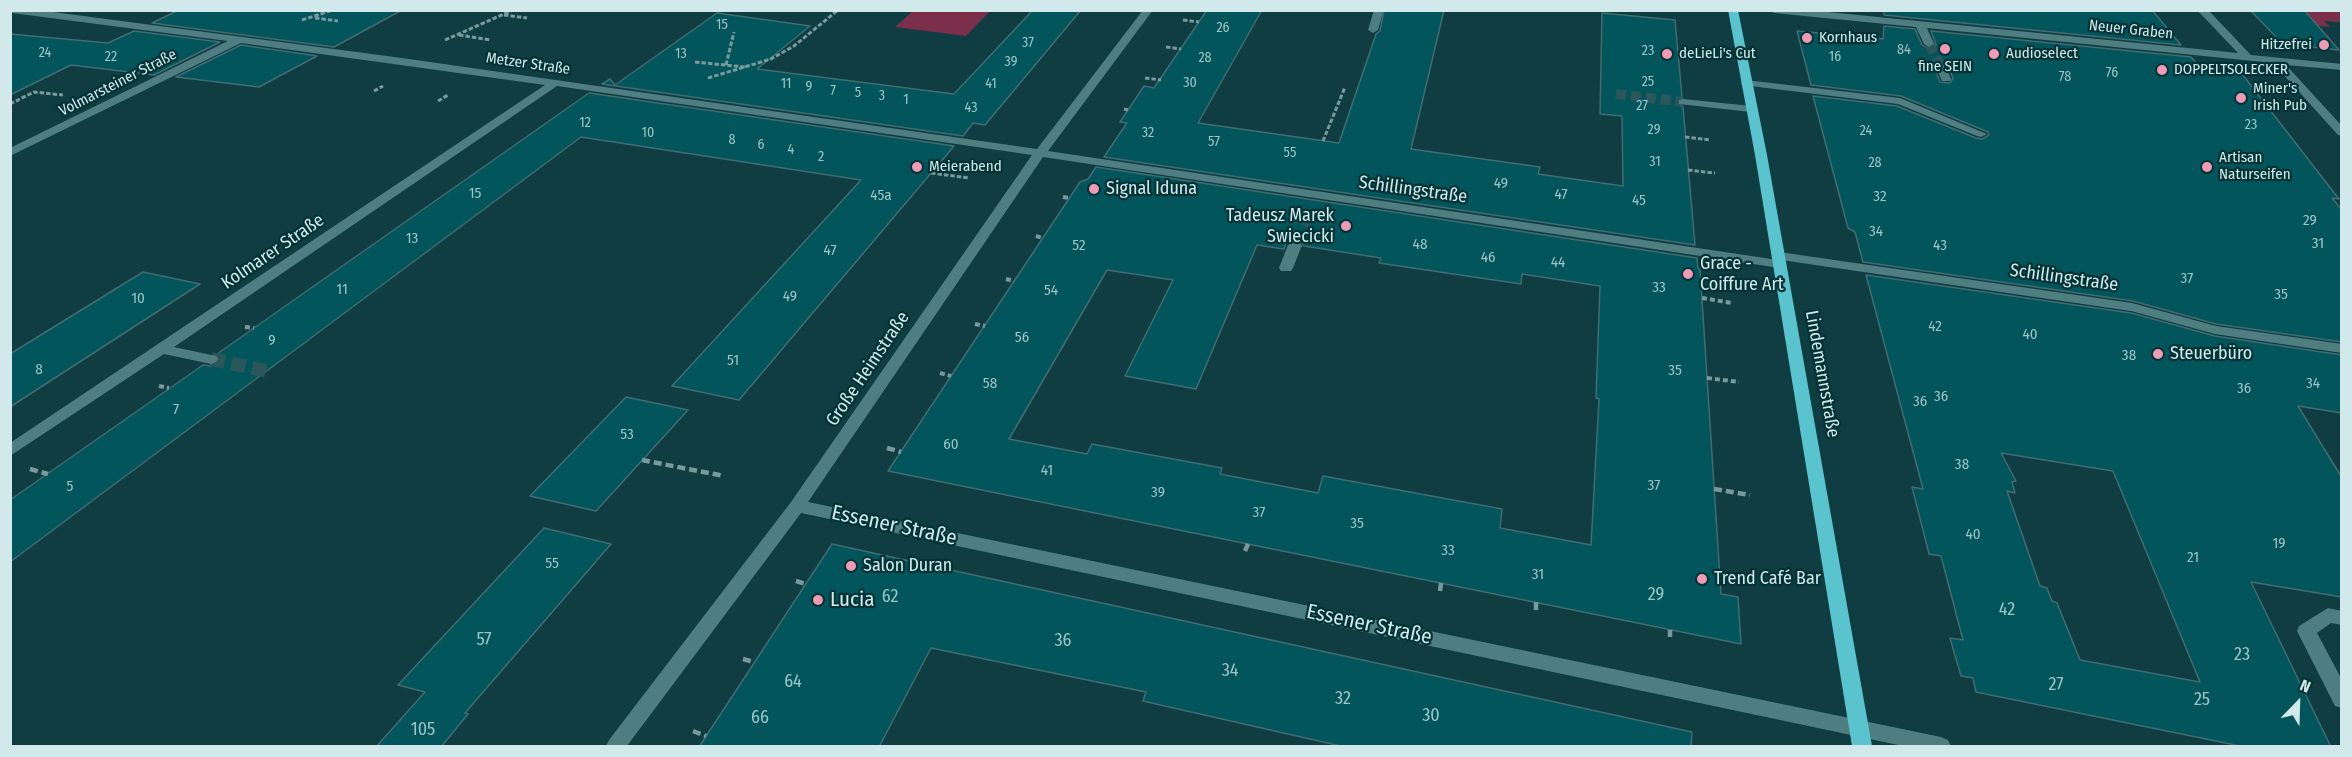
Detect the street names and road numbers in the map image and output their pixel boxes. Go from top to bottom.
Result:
street label: Neuer Graben [2088,17,2174,43]
street label: Volmarsteiner Straße [56,46,180,120]
street label: Metzer Straße [485,49,571,79]
street label: Schillingstraße [1357,172,1469,208]
street label: Kolmarer Straße [218,210,328,294]
street label: Schillingstraße [2008,260,2120,296]
street label: Große Heimstraße [822,308,914,430]
street label: Lindemannstraße [1800,309,1844,439]
street label: Essener Straße [829,500,959,552]
street label: Essener Straße [1304,599,1434,651]

